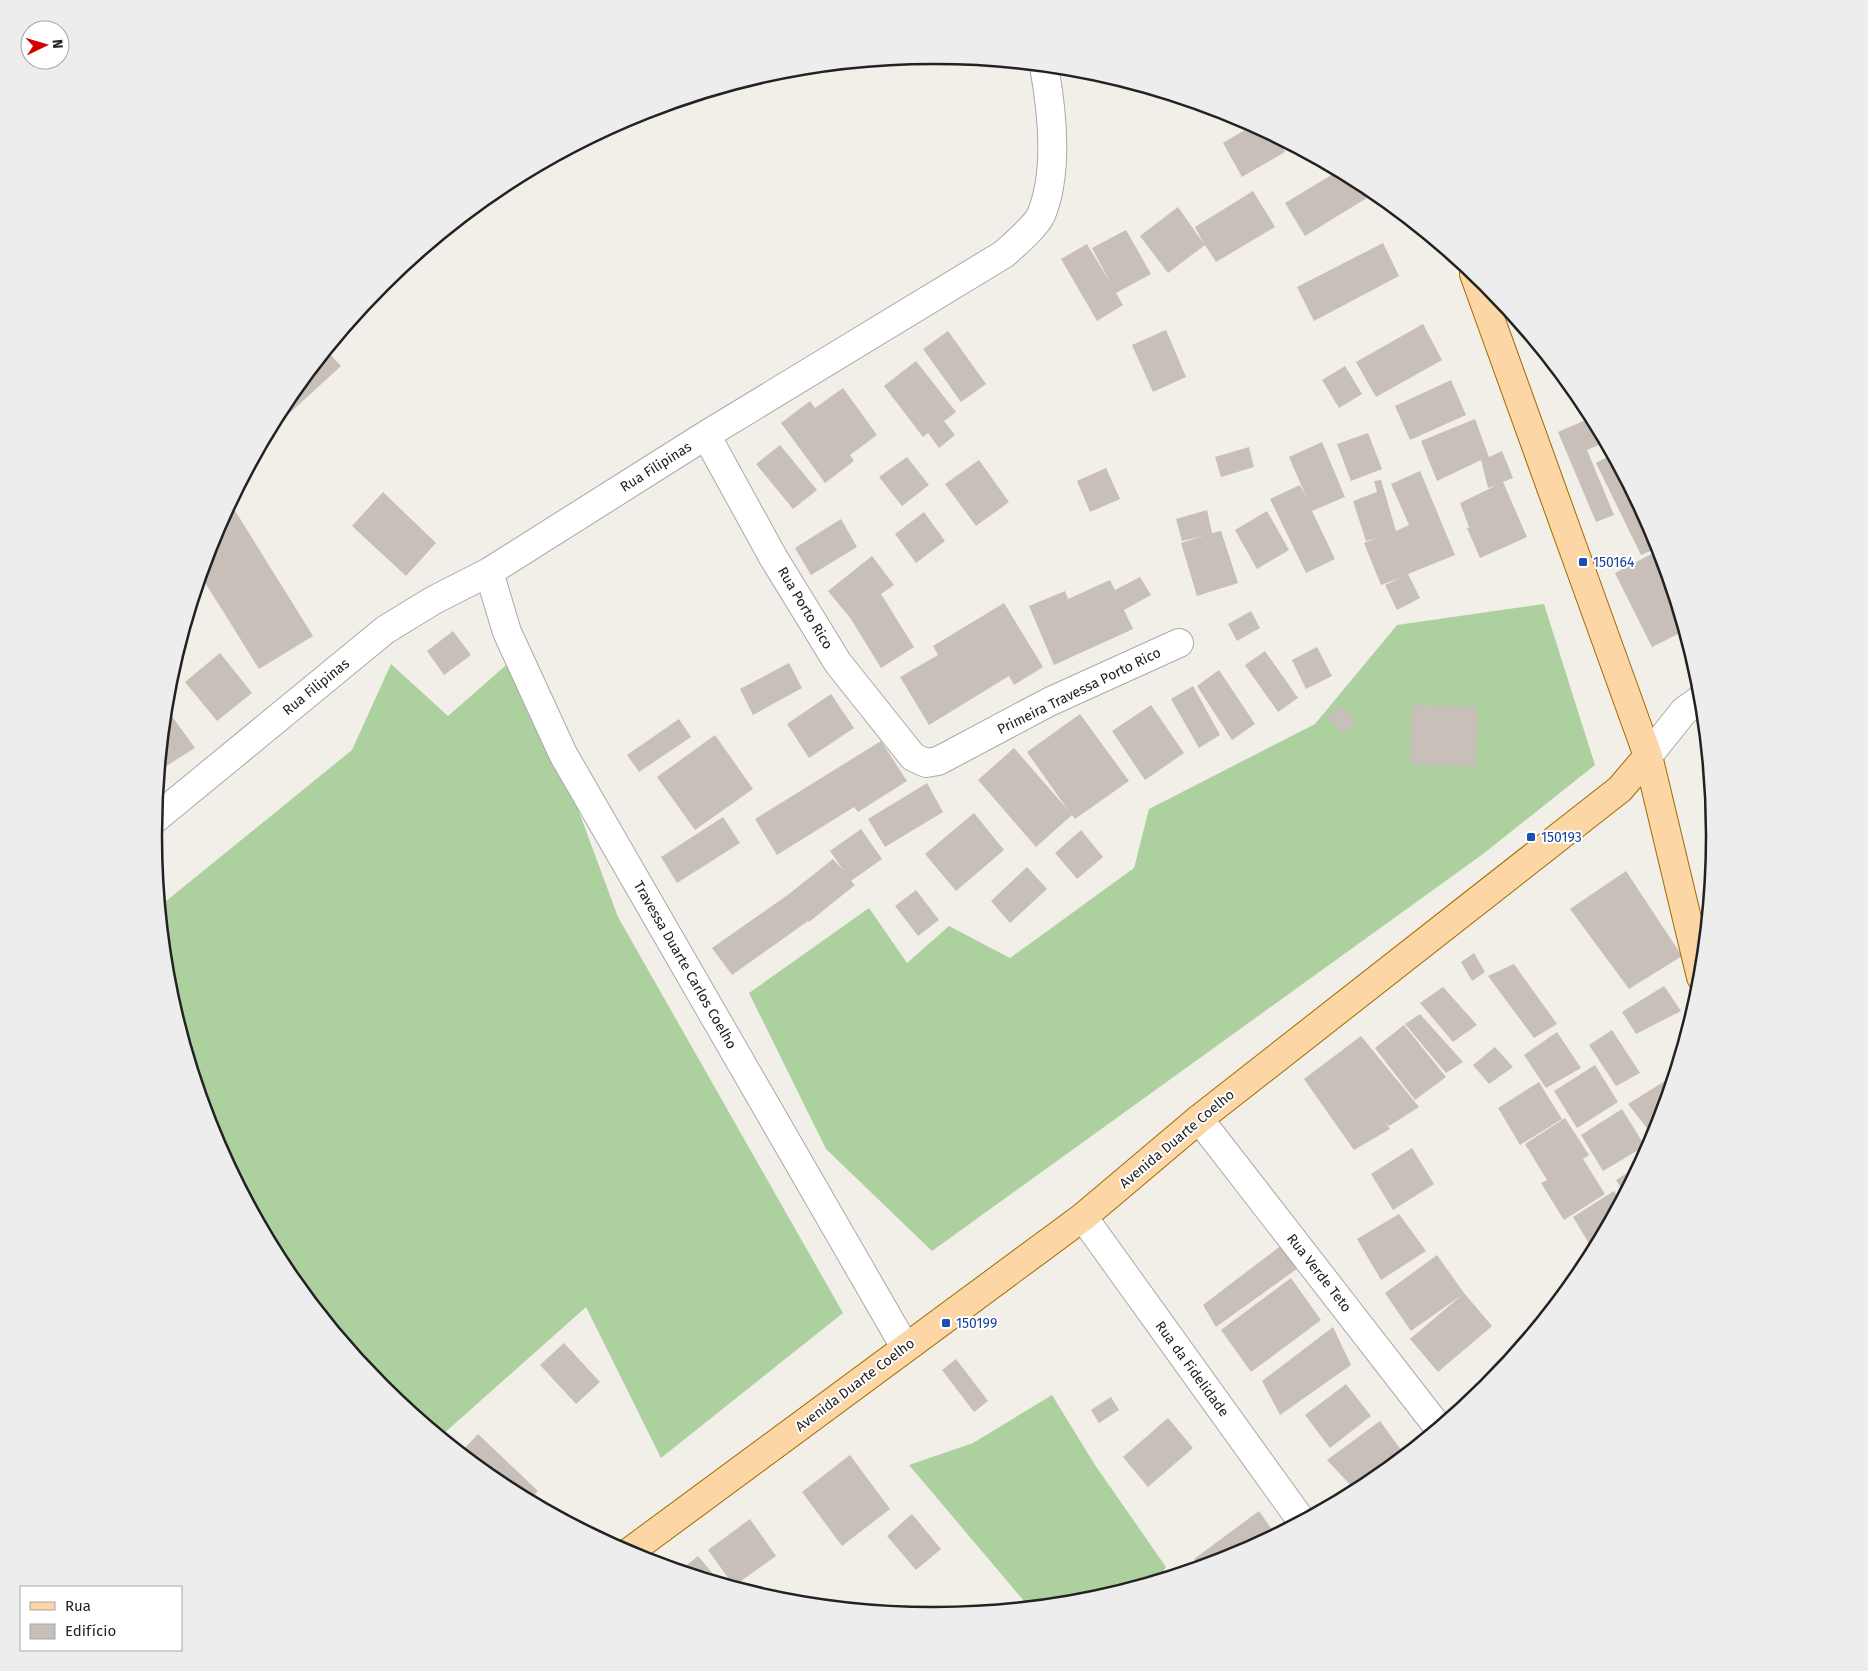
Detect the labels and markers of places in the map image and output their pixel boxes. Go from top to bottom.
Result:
place label: 150164 [1593,554,1635,571]
marker: 150164 [1577,556,1589,568]
place label: 150193 [1541,829,1582,846]
marker: 150193 [1525,831,1537,843]
place label: 150199 [956,1315,997,1332]
marker: 150199 [940,1317,952,1329]

